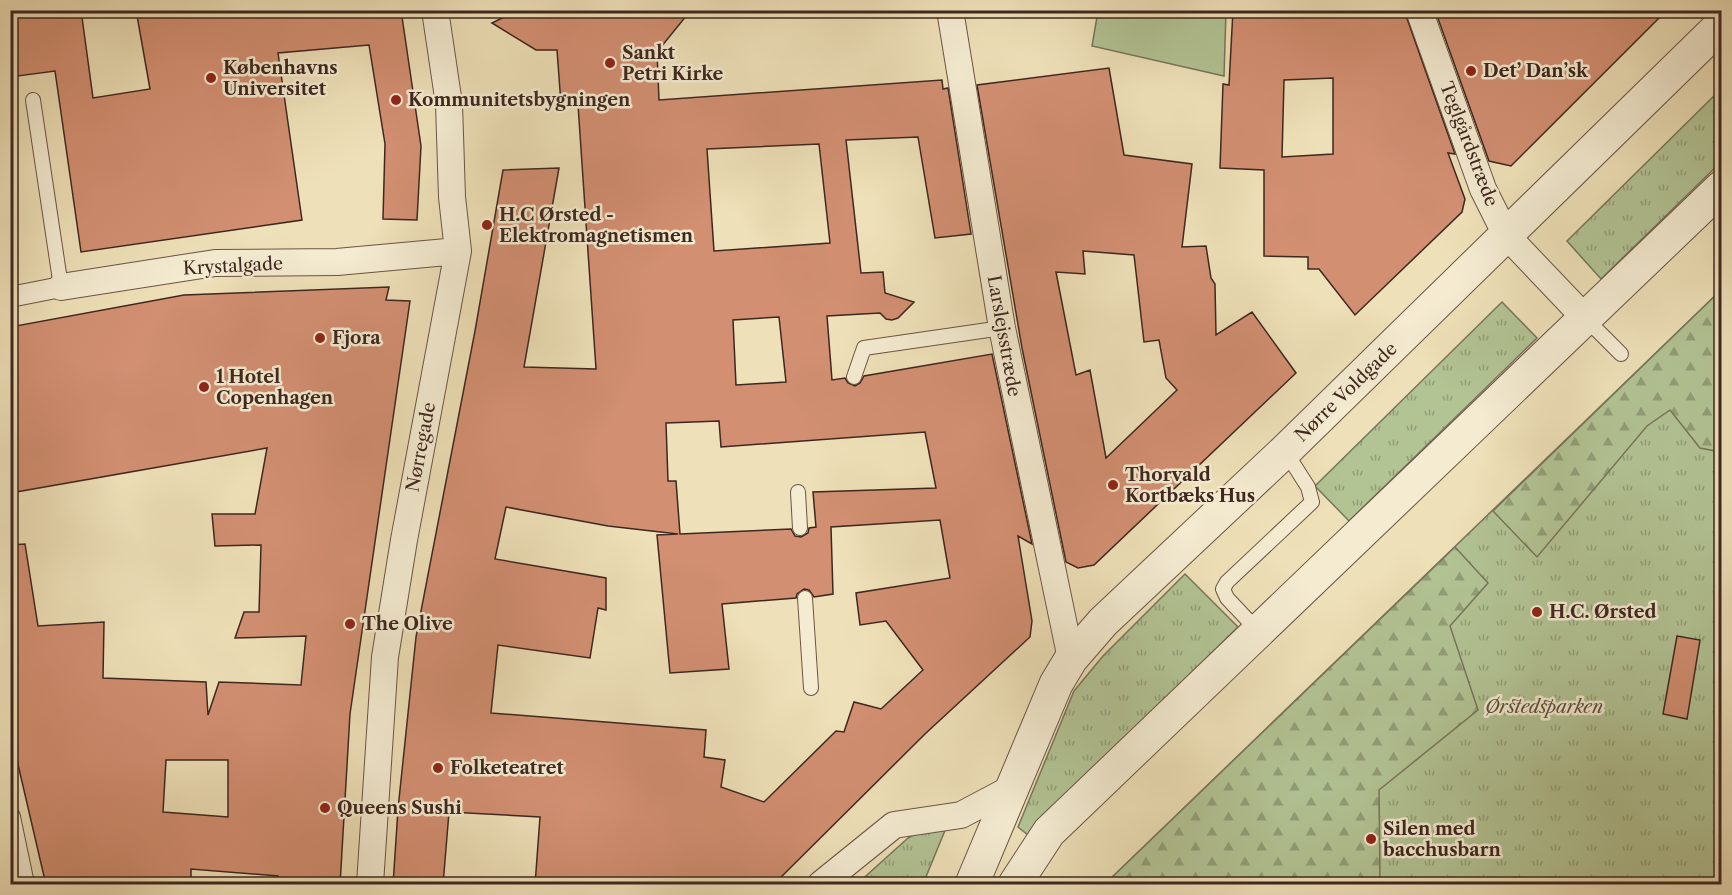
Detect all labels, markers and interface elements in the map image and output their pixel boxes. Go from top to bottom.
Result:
place label: Sankt Petri Kirke [622,42,724,85]
marker: Sankt Petri Kirke [603,56,617,70]
place label: Københavns Universitet [223,57,338,100]
place label: Det’ Dan’sk [1483,60,1589,82]
marker: Det’ Dan’sk [1464,64,1478,78]
marker: Københavns Universitet [204,71,218,85]
street label: Teglgårdstræde [1435,79,1503,209]
place label: Kommunitetsbygningen [408,89,631,111]
marker: Kommunitetsbygningen [389,93,403,107]
place label: H.C Ørsted - Elektromagnetismen [499,204,694,247]
marker: H.C Ørsted - Elektromagnetismen [480,218,494,232]
street label: Krystalgade [182,252,284,280]
street label: Larslejsstræde [983,274,1025,398]
place label: Fjora [332,327,381,349]
marker: Fjora [313,331,327,345]
street label: Nørre Voldgade [1290,338,1402,446]
place label: 1 Hotel Copenhagen [216,366,334,409]
marker: 1 Hotel Copenhagen [197,380,211,394]
street label: Nørregade [402,400,440,494]
place label: Thorvald Kortbæks Hus [1125,464,1255,507]
marker: Thorvald Kortbæks Hus [1106,478,1120,492]
place label: H.C. Ørsted [1549,601,1657,623]
marker: H.C. Ørsted [1530,605,1544,619]
place label: The Olive [362,613,453,635]
marker: The Olive [343,617,357,631]
park label: Ørstedsparken [1485,696,1603,718]
place label: Folketeatret [450,757,564,779]
marker: Folketeatret [431,761,445,775]
place label: Queens Sushi [337,797,462,819]
marker: Queens Sushi [318,801,332,815]
place label: Silen med bacchusbarn [1382,818,1501,861]
marker: Silen med bacchusbarn [1364,832,1378,846]

